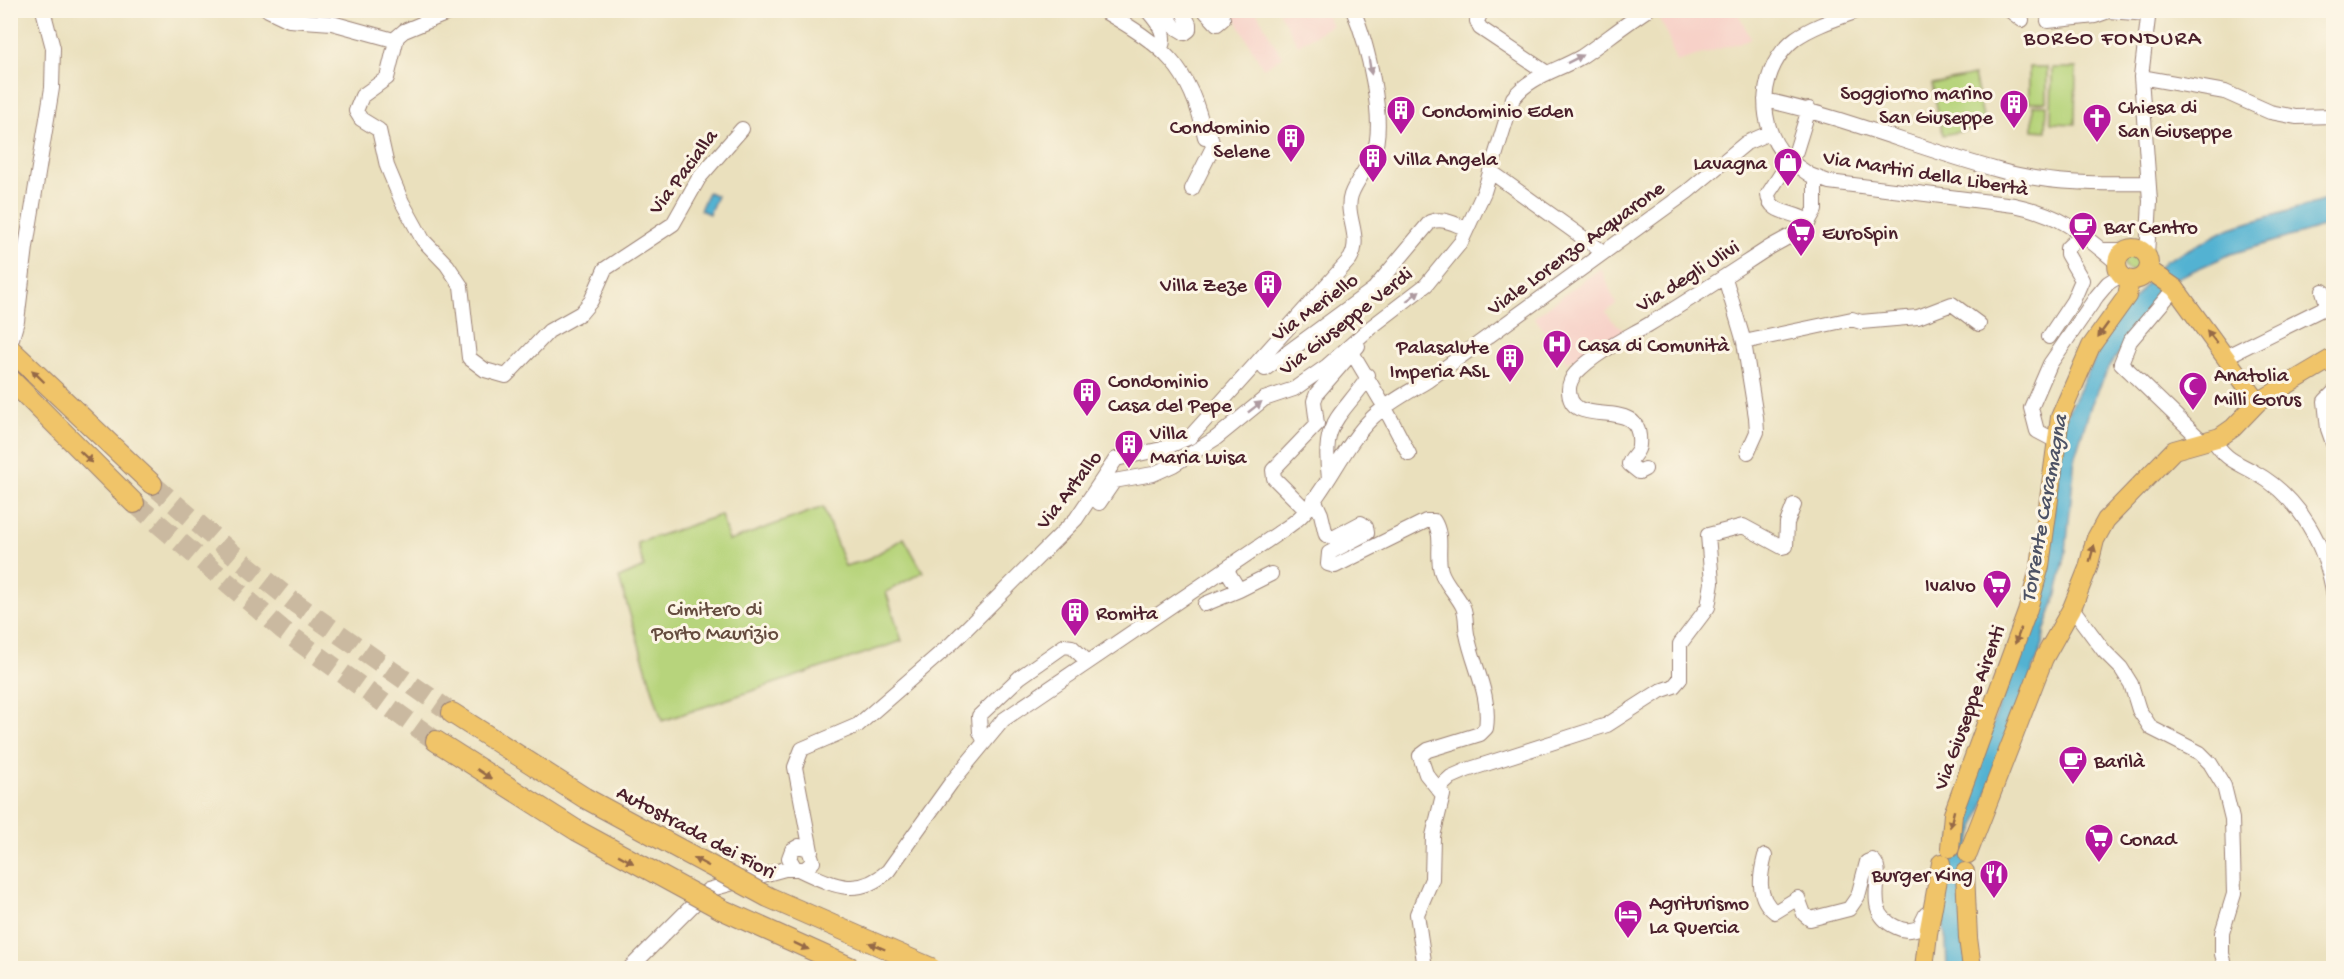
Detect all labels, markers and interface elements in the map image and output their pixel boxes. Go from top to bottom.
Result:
district label: BORGO FONDURA [2023,27,2202,53]
one-way arrow [1567,54,1584,64]
one-way arrow [1366,57,1375,76]
place label: Soggiorno marino San Giuseppe [1840,83,1994,132]
building icon: Soggiorno marino San Giuseppe [1998,88,2030,130]
building icon: Condominio Eden [1385,94,1417,136]
place label: Chiesa di San Giuseppe [2118,97,2233,146]
place label: Condominio Eden [1422,101,1574,126]
church icon: Chiesa di San Giuseppe [2081,102,2113,144]
place label: Condominio Selene [1170,117,1271,166]
building icon: Condominio Selene [1275,122,1307,164]
street label: Via Pacialla [644,124,726,222]
building icon: Villa Angela [1357,142,1389,184]
shop icon: Lavagna [1772,146,1804,188]
street label: Via Martiri della Libertà [1820,147,2031,204]
place label: Villa Angela [1393,149,1499,174]
place label: Lavagna [1693,153,1768,178]
street label: Viale Lorenzo Acquarone [1483,176,1672,323]
cafe icon: Bar Centro [2067,210,2099,252]
supermarket icon: EuroSpin [1785,216,1817,258]
place label: Bar Centro [2103,217,2198,242]
place label: EuroSpin [1822,223,1898,248]
street label: Via degli Ulivi [1632,236,1745,320]
street label: Via Giuseppe Verdi [1275,263,1419,383]
building icon: Villa Zeze [1252,268,1284,310]
street label: Via Meriello [1267,269,1364,349]
place label: Villa Zeze [1159,275,1248,300]
one-way arrow [1405,289,1421,302]
one-way arrow [2097,321,2109,337]
hospital icon: Casa di Comunità [1541,328,1573,370]
one-way arrow [2206,329,2219,345]
place label: Casa di Comunità [1578,335,1730,360]
place label: Palasalute Imperia ASL [1389,337,1490,386]
building icon: Palasalute Imperia ASL [1494,342,1526,384]
place label: Anatolia Milli Gorus [2214,365,2302,414]
one-way arrow [31,370,45,384]
mosque icon: Anatolia Milli Gorus [2177,370,2209,412]
place label: Condominio Casa del Pepe [1108,371,1233,420]
building icon: Condominio Casa del Pepe [1071,376,1103,418]
one-way arrow [1247,401,1262,413]
water label: Torrente Caramagna [2017,411,2076,604]
place label: Villa Maria Luisa [1149,423,1248,472]
building icon: Villa Maria Luisa [1113,428,1145,470]
street label: Via Artallo [1032,447,1109,536]
one-way arrow [79,450,94,464]
one-way arrow [2088,544,2097,562]
supermarket icon: IvaIvo [1981,568,2013,610]
place label: IvaIvo [1925,575,1976,600]
building icon: Romita [1059,596,1091,638]
park label: Cimitero di Porto Maurizio [650,599,779,648]
place label: Romita [1096,603,1159,628]
street label: Via Giuseppe Airenti [1929,622,2013,795]
one-way arrow [2013,627,2022,645]
cafe icon: Barilà [2057,744,2089,786]
place label: Barilà [2093,751,2146,776]
one-way arrow [476,768,492,779]
street label: Autostrada dei Fiori [611,782,779,887]
one-way arrow [1947,810,1957,829]
supermarket icon: Conad [2083,822,2115,864]
place label: Conad [2120,829,2178,854]
one-way arrow [618,854,635,864]
one-way arrow [692,857,709,867]
restaurant icon: Burger King [1978,858,2010,900]
place label: Burger King [1871,865,1973,890]
place label: Agriturismo La Quercia [1649,893,1749,942]
hotel icon: Agriturismo La Quercia [1612,898,1644,940]
one-way arrow [792,941,809,950]
one-way arrow [868,941,886,951]

